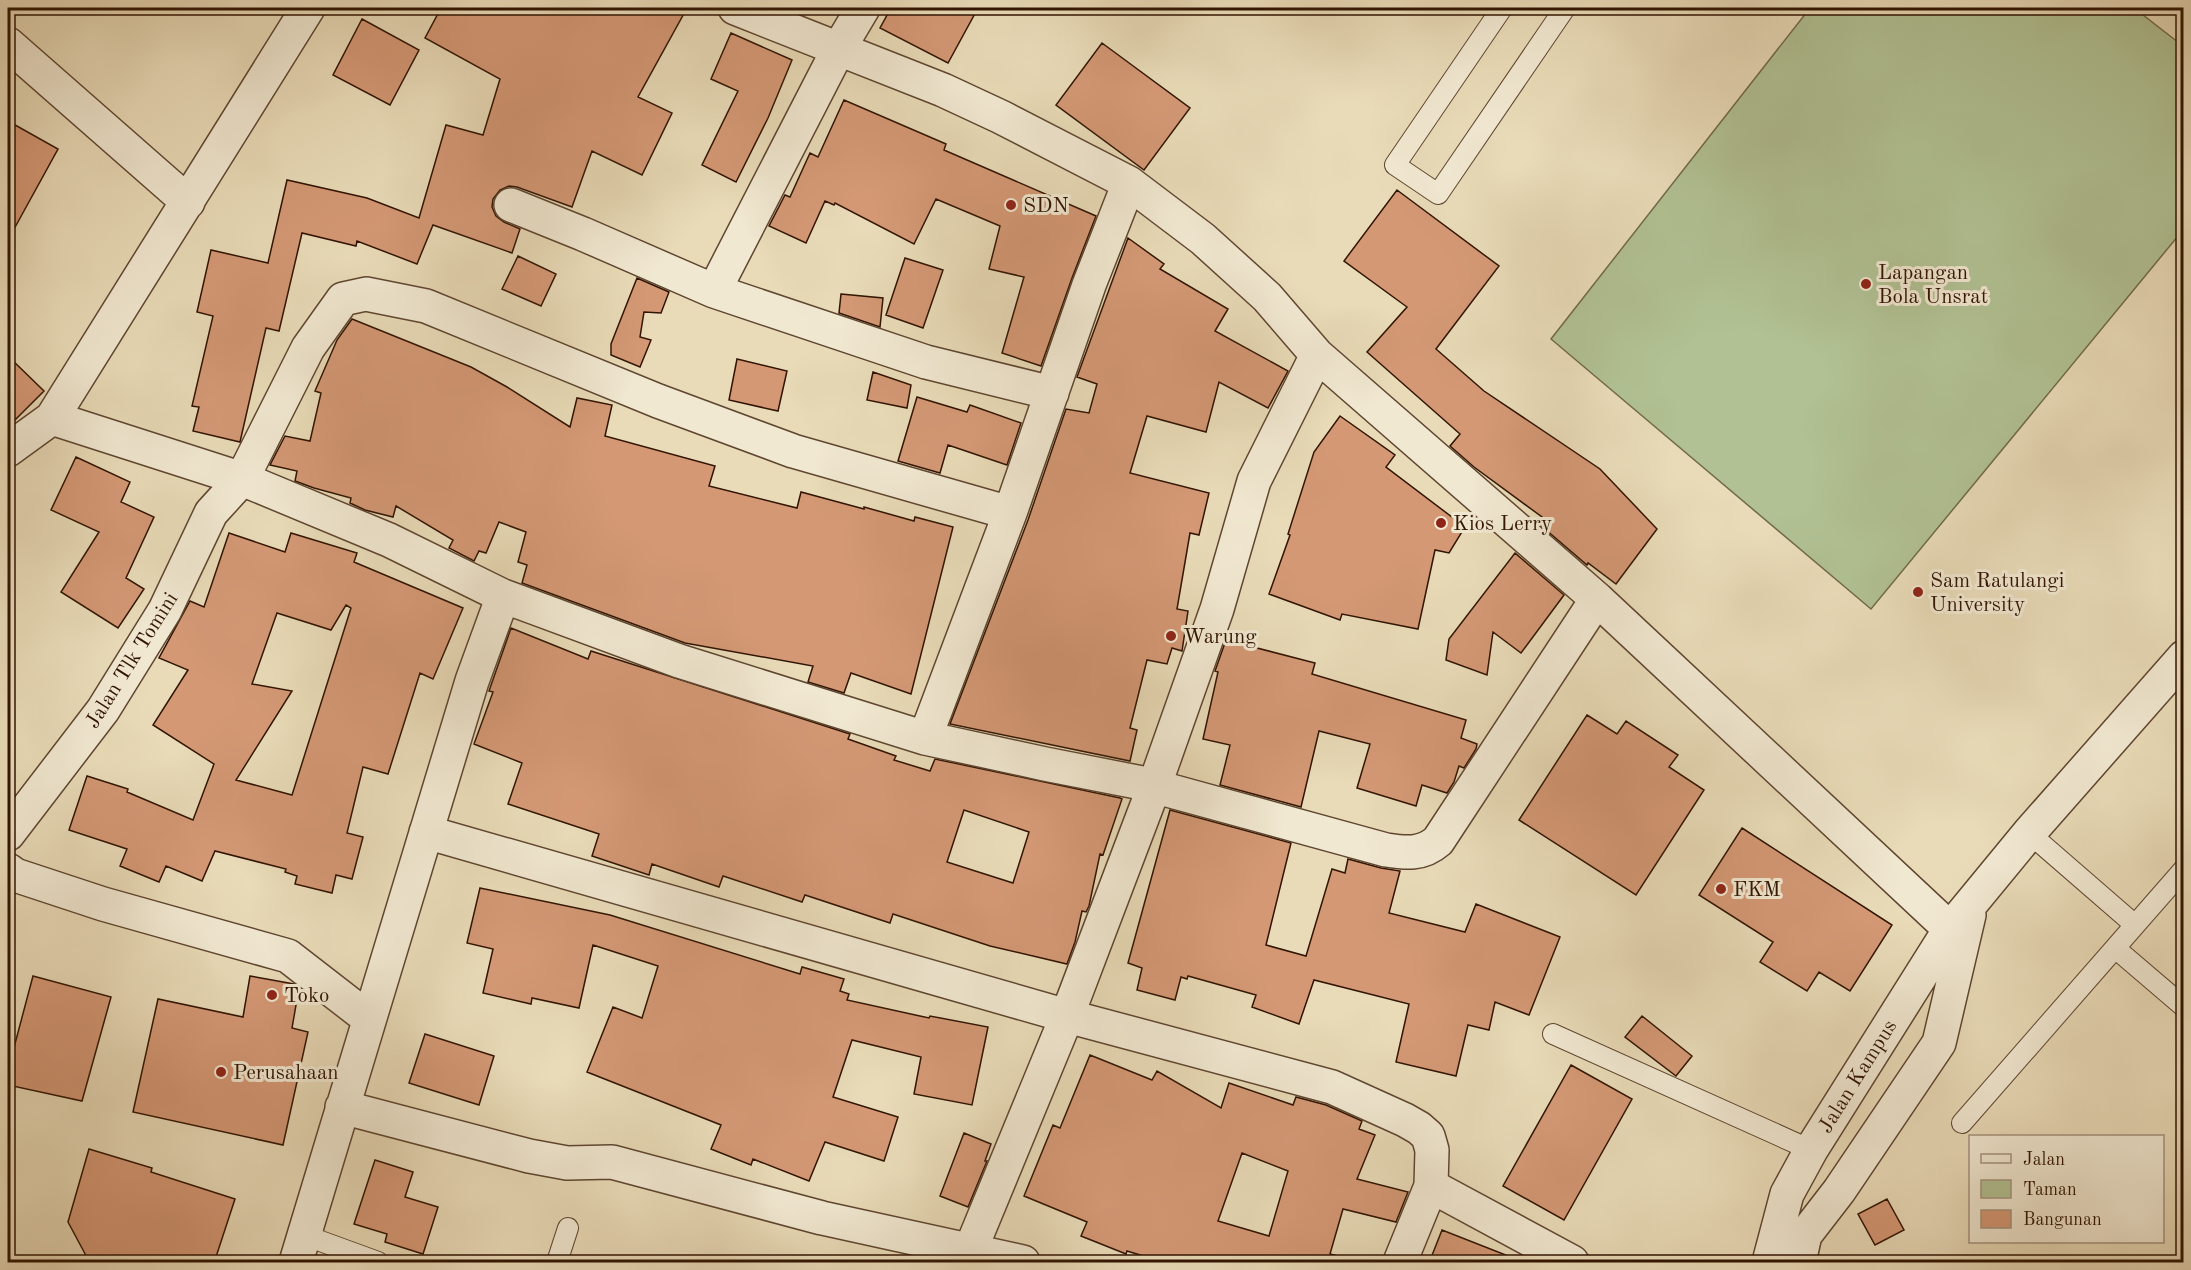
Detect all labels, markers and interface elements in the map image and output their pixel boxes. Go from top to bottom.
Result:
place label: SDN [1023,196,1069,217]
marker: SDN [1004,198,1018,212]
place label: Lapangan Bola Unsrat [1878,263,1988,308]
marker: Lapangan Bola Unsrat [1859,277,1873,291]
place label: Kios Lerry [1453,514,1552,535]
marker: Kios Lerry [1434,516,1448,530]
place label: Sam Ratulangi University [1930,571,2064,616]
marker: Sam Ratulangi University [1911,585,1925,599]
street label: Jalan Tlk Tomini [82,589,182,732]
place label: Warung [1183,627,1257,648]
marker: Warung [1164,629,1178,643]
place label: FKM [1733,880,1781,901]
marker: FKM [1714,882,1728,896]
place label: Toko [284,986,329,1007]
marker: Toko [265,988,279,1002]
street label: Jalan Kampus [1815,1016,1901,1137]
place label: Perusahaan [233,1063,339,1084]
marker: Perusahaan [214,1065,228,1079]
legend [1969,1135,2164,1243]
text: Jalan [2023,1151,2065,1169]
text: Taman [2023,1181,2077,1199]
text: Bangunan [2023,1211,2102,1229]

